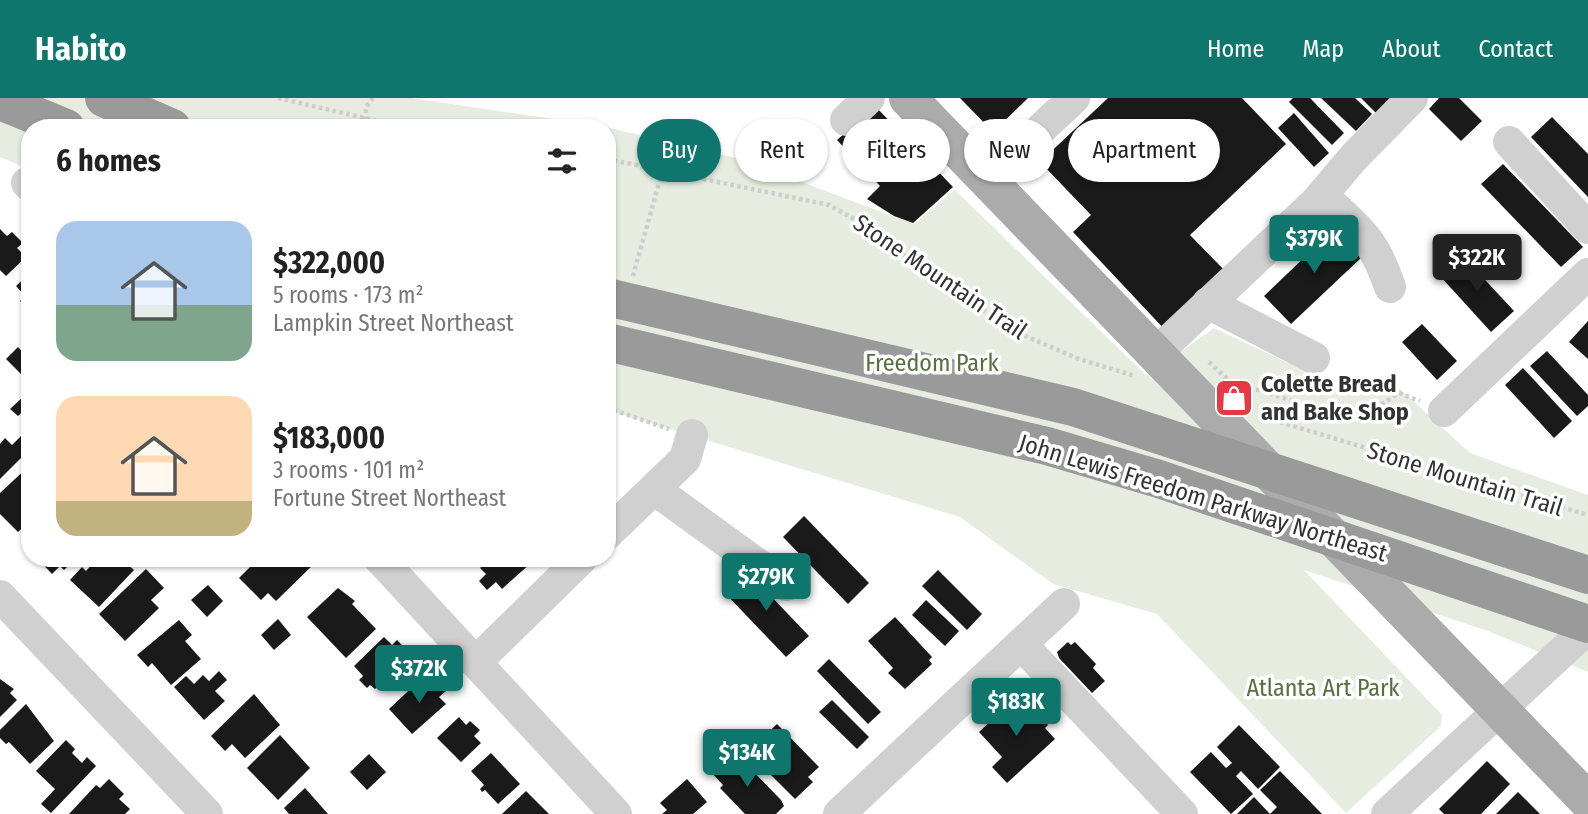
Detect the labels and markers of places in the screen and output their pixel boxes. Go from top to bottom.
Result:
pin: $379K [1265,216,1363,275]
pin: $322K [1428,234,1526,294]
place label: Colette Bread and Bake Shop [1261,370,1409,426]
shop icon: Colette Bread and Bake Shop [1213,377,1255,419]
pin: $279K [717,554,815,613]
pin: $372K [370,646,468,705]
pin: $183K [967,678,1065,738]
pin: $134K [698,730,796,789]

